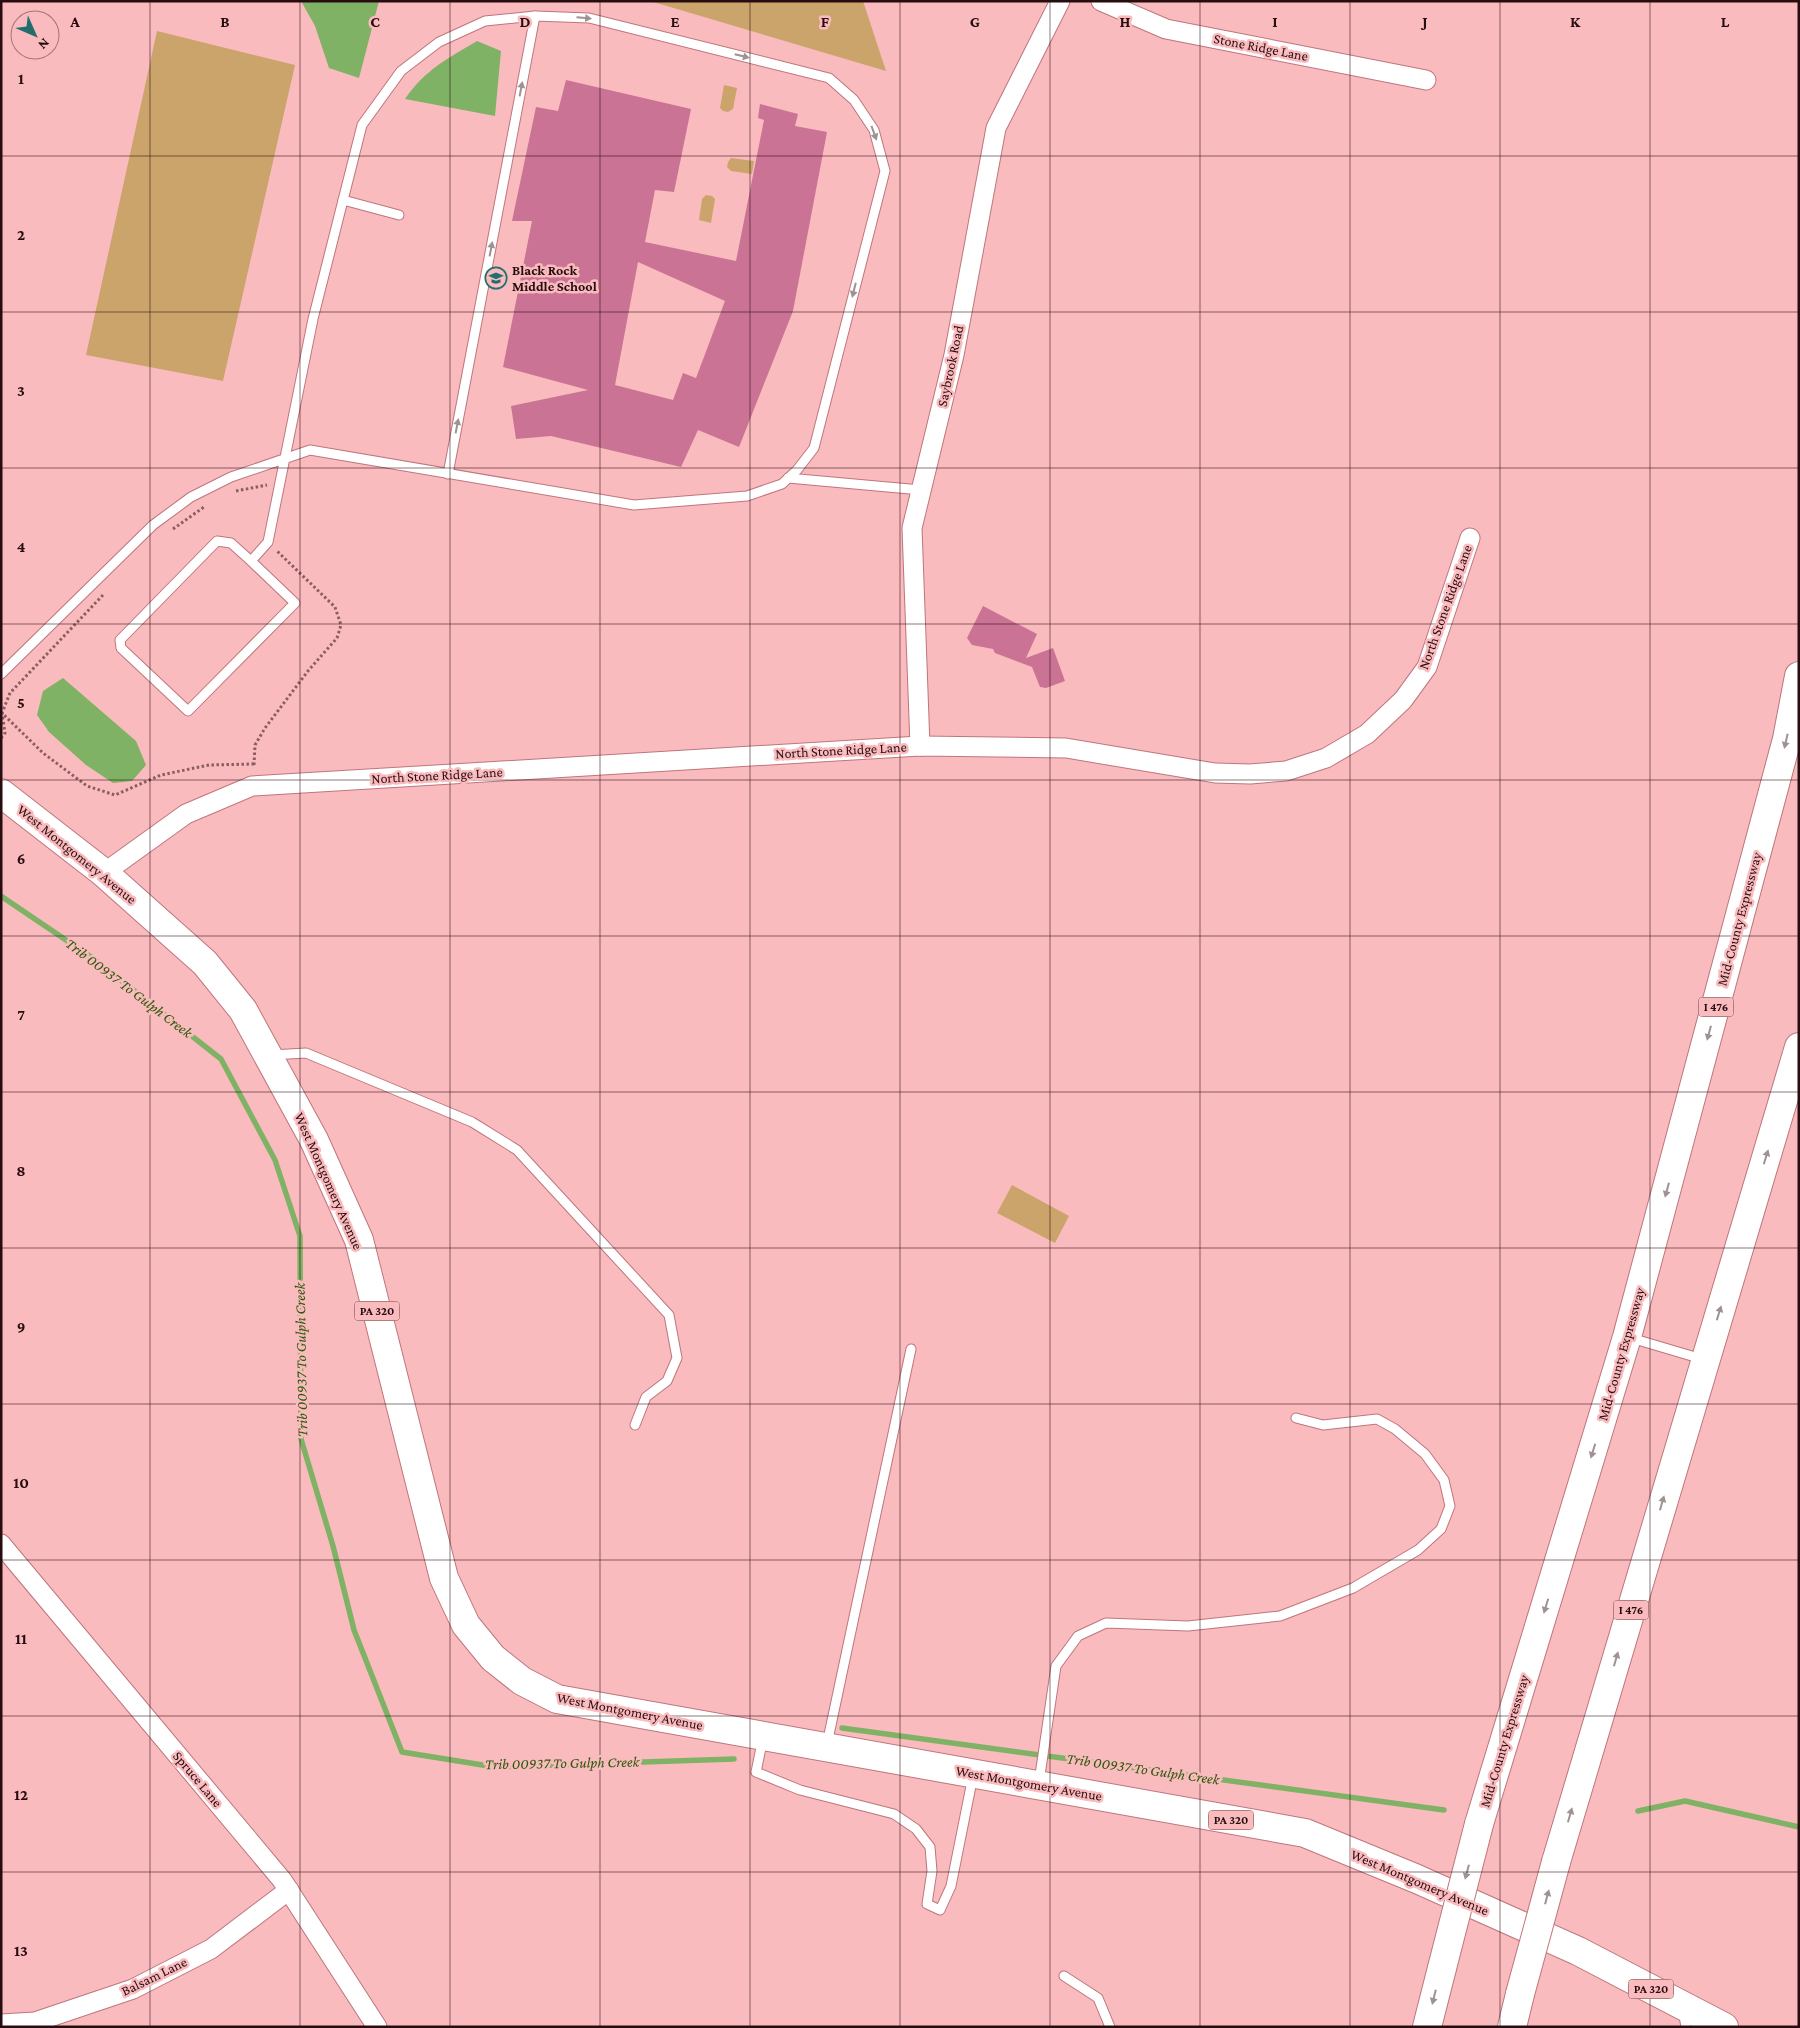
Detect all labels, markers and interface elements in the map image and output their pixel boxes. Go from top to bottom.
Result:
north arrow [10,10,60,60]
text: A [69,13,80,30]
text: B [220,13,230,30]
text: C [370,13,380,30]
text: D [519,13,531,30]
text: E [670,13,680,30]
text: F [821,13,830,30]
text: G [970,13,980,30]
text: H [1120,13,1131,30]
text: I [1272,13,1278,30]
text: J [1420,13,1428,30]
text: K [1570,13,1581,30]
text: L [1721,13,1730,30]
one-way arrow [576,14,592,22]
street label: Stone Ridge Lane [1212,30,1310,64]
text: N [35,35,53,54]
one-way arrow [734,52,749,60]
text: 1 [18,70,24,87]
one-way arrow [518,81,526,97]
one-way arrow [870,126,878,141]
text: 2 [17,226,25,243]
one-way arrow [487,241,495,257]
place label: Black Rock Middle School [512,262,597,294]
school or university icon: Black Rock Middle School [484,266,508,290]
one-way arrow [850,283,858,298]
street label: Saybrook Road [934,323,967,408]
text: 3 [17,382,25,399]
one-way arrow [454,418,462,434]
text: 4 [17,538,26,555]
street label: North Stone Ridge Lane [1415,542,1475,672]
text: 5 [17,694,25,711]
one-way arrow [1782,733,1790,748]
street label: North Stone Ridge Lane [775,739,907,761]
street label: North Stone Ridge Lane [371,764,503,786]
street label: West Montgomery Avenue [14,801,140,907]
text: 6 [17,850,25,867]
street label: Mid-County Expressway [1713,850,1765,988]
water label: Trib 00937 To Gulph Creek [62,935,197,1042]
road number: I 476 [1698,998,1734,1016]
text: 7 [17,1006,25,1023]
one-way arrow [1704,1026,1712,1041]
street label: West Montgomery Avenue [292,1110,366,1252]
one-way arrow [1762,1149,1770,1164]
text: 8 [16,1162,26,1179]
one-way arrow [1663,1183,1671,1198]
water label: Trib 00937 To Gulph Creek [292,1281,311,1437]
street label: Mid-County Expressway [1594,1285,1648,1422]
road number: PA 320 [354,1302,400,1320]
one-way arrow [1715,1305,1723,1320]
text: 9 [17,1318,25,1335]
one-way arrow [1588,1444,1596,1459]
text: 10 [13,1474,29,1491]
one-way arrow [1659,1496,1667,1511]
one-way arrow [1541,1599,1549,1614]
road number: I 476 [1614,1600,1648,1620]
text: 11 [15,1630,27,1647]
one-way arrow [1613,1651,1621,1666]
street label: Mid-County Expressway [1476,1672,1532,1809]
street label: West Montgomery Avenue [556,1689,704,1733]
street label: Spruce Lane [170,1748,226,1810]
water label: Trib 00937 To Gulph Creek [1065,1750,1222,1789]
water label: Trib 00937 To Gulph Creek [485,1754,641,1773]
street label: West Montgomery Avenue [955,1762,1103,1804]
text: 12 [14,1786,28,1803]
one-way arrow [1567,1807,1575,1822]
road number: PA 320 [1208,1810,1254,1830]
street label: West Montgomery Avenue [1349,1846,1491,1918]
one-way arrow [1463,1864,1471,1879]
one-way arrow [1543,1889,1551,1904]
text: 13 [14,1942,28,1959]
street label: Balsam Lane [119,1953,189,1999]
road number: PA 320 [1628,1980,1674,1998]
one-way arrow [1430,1990,1438,2005]

